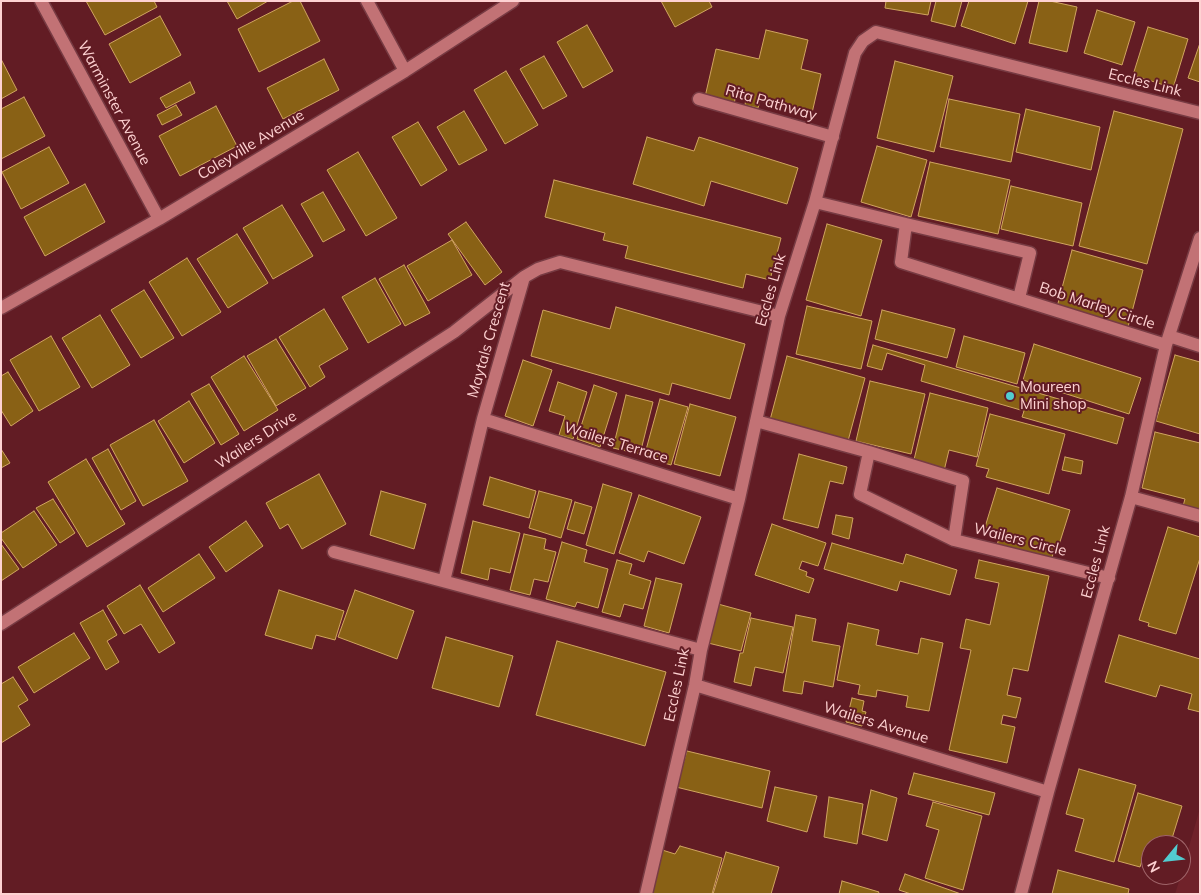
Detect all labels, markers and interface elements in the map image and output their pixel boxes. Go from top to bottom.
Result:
street label: Warminster Avenue [74,38,154,168]
street label: Eccles Link [1107,65,1183,101]
street label: Rita Pathway [723,81,819,125]
street label: Coleyville Avenue [194,106,308,184]
street label: Eccles Link [752,252,790,328]
street label: Bob Marley Circle [1037,279,1157,333]
street label: Maytals Crescent [464,280,514,400]
place label: Moureen Mini shop [1020,378,1087,413]
marker: Moureen Mini shop [1004,390,1016,402]
street label: Wailers Drive [212,407,300,473]
street label: Wailers Terrace [562,419,670,467]
street label: Wailers Circle [972,520,1068,560]
street label: Eccles Link [1078,524,1114,600]
street label: Eccles Link [660,647,694,723]
street label: Wailers Avenue [821,698,931,748]
north arrow [1141,835,1191,885]
text: N [1143,858,1164,875]

